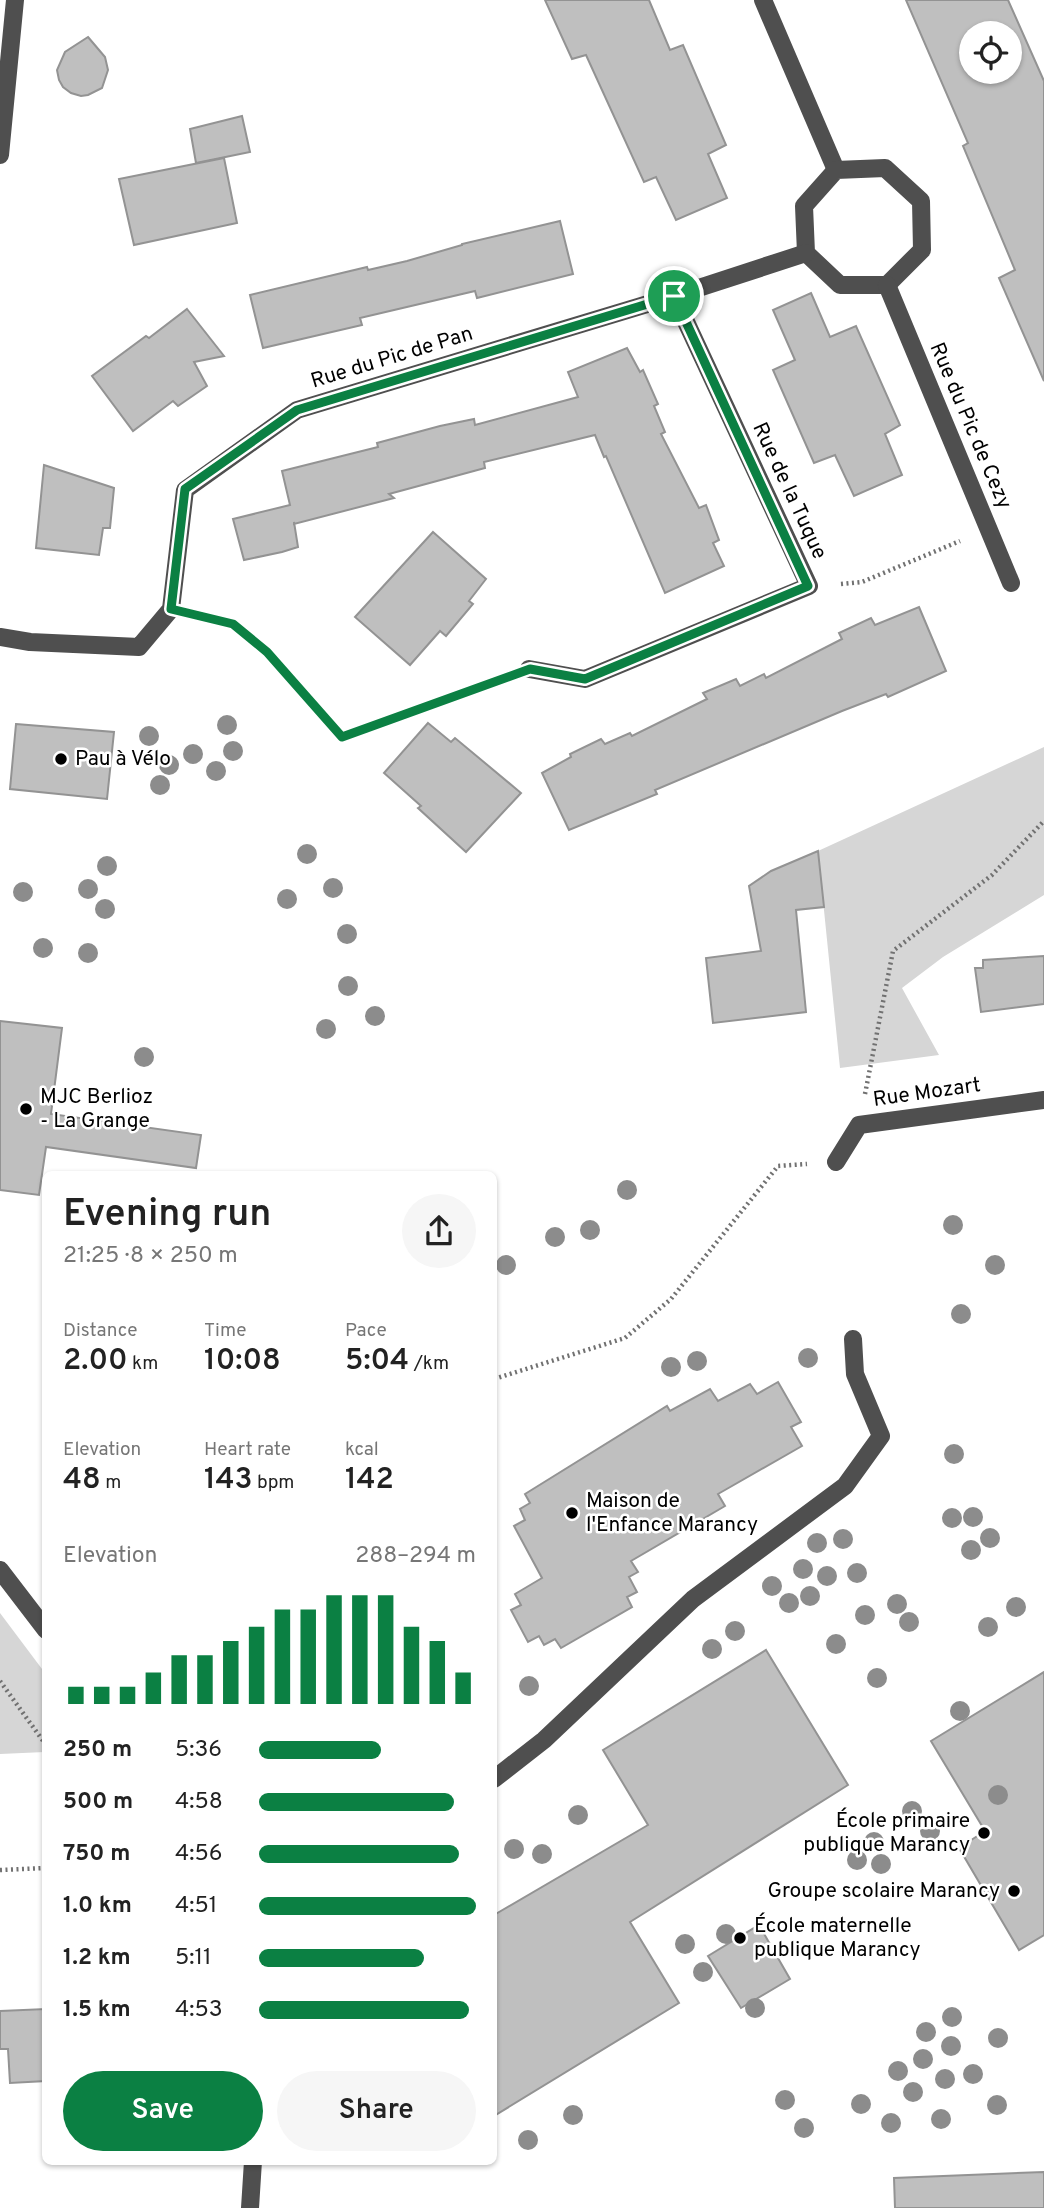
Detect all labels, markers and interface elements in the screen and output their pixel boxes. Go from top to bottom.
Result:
map controls [959,21,1022,84]
button: locate [959,21,1022,84]
pin [644,266,704,326]
icon: arrive [655,277,693,315]
street label: Rue du Pic de Pan [308,321,476,395]
street label: Rue du Pic de Cezy [923,339,1017,513]
street label: Rue de la Tuque [745,418,833,564]
place label: Pau à Vélo [75,746,171,773]
marker: Pau à Vélo [53,751,69,767]
street label: Rue Mozart [871,1072,983,1114]
place label: MJC Berlioz - La Grange [40,1084,153,1135]
marker: MJC Berlioz - La Grange [18,1101,34,1117]
text: Evening run [63,1191,271,1240]
button: share [402,1194,476,1268]
text: 21:25 · 8 × 250 m [63,1242,238,1271]
text: Distance [63,1319,138,1343]
text: Time [204,1319,247,1343]
text: Pace [345,1319,387,1343]
text: 2.00 [63,1343,128,1380]
text: 10:08 [204,1343,281,1380]
text: 5:04 [345,1343,409,1380]
text: km [128,1352,158,1376]
text: /km [409,1352,449,1376]
text: Elevation [63,1438,141,1462]
text: Heart rate [204,1438,291,1462]
text: kcal [345,1438,379,1462]
text: 48 [63,1462,101,1499]
text: 143 [204,1462,253,1499]
text: 142 [345,1462,394,1499]
text: m [101,1471,121,1495]
text: bpm [253,1471,294,1495]
place label: Maison de l'Enfance Marancy [586,1488,758,1539]
marker: Maison de l'Enfance Marancy [564,1505,580,1521]
text: Elevation [63,1542,158,1571]
text: 288–294 m [355,1542,476,1571]
text: 250 m [63,1736,132,1765]
text: 5:36 [175,1736,222,1765]
text: 500 m [63,1788,133,1817]
text: 4:58 [175,1788,223,1817]
place label: École primaire publique Marancy [803,1807,970,1859]
marker: École primaire publique Marancy [976,1825,992,1841]
text: 750 m [63,1840,130,1869]
text: 4:56 [175,1840,222,1869]
place label: Groupe scolaire Marancy [767,1878,1000,1905]
marker: Groupe scolaire Marancy [1006,1883,1022,1899]
text: 1.0 km [63,1892,132,1921]
text: 4:51 [175,1892,217,1921]
place label: École maternelle publique Marancy [754,1912,921,1964]
marker: École maternelle publique Marancy [732,1930,748,1946]
text: 1.2 km [63,1944,131,1973]
text: 5:11 [175,1944,212,1973]
text: 1.5 km [63,1996,131,2025]
text: 4:53 [175,1996,223,2025]
button: Save [63,2071,263,2151]
button: Share [277,2071,476,2151]

